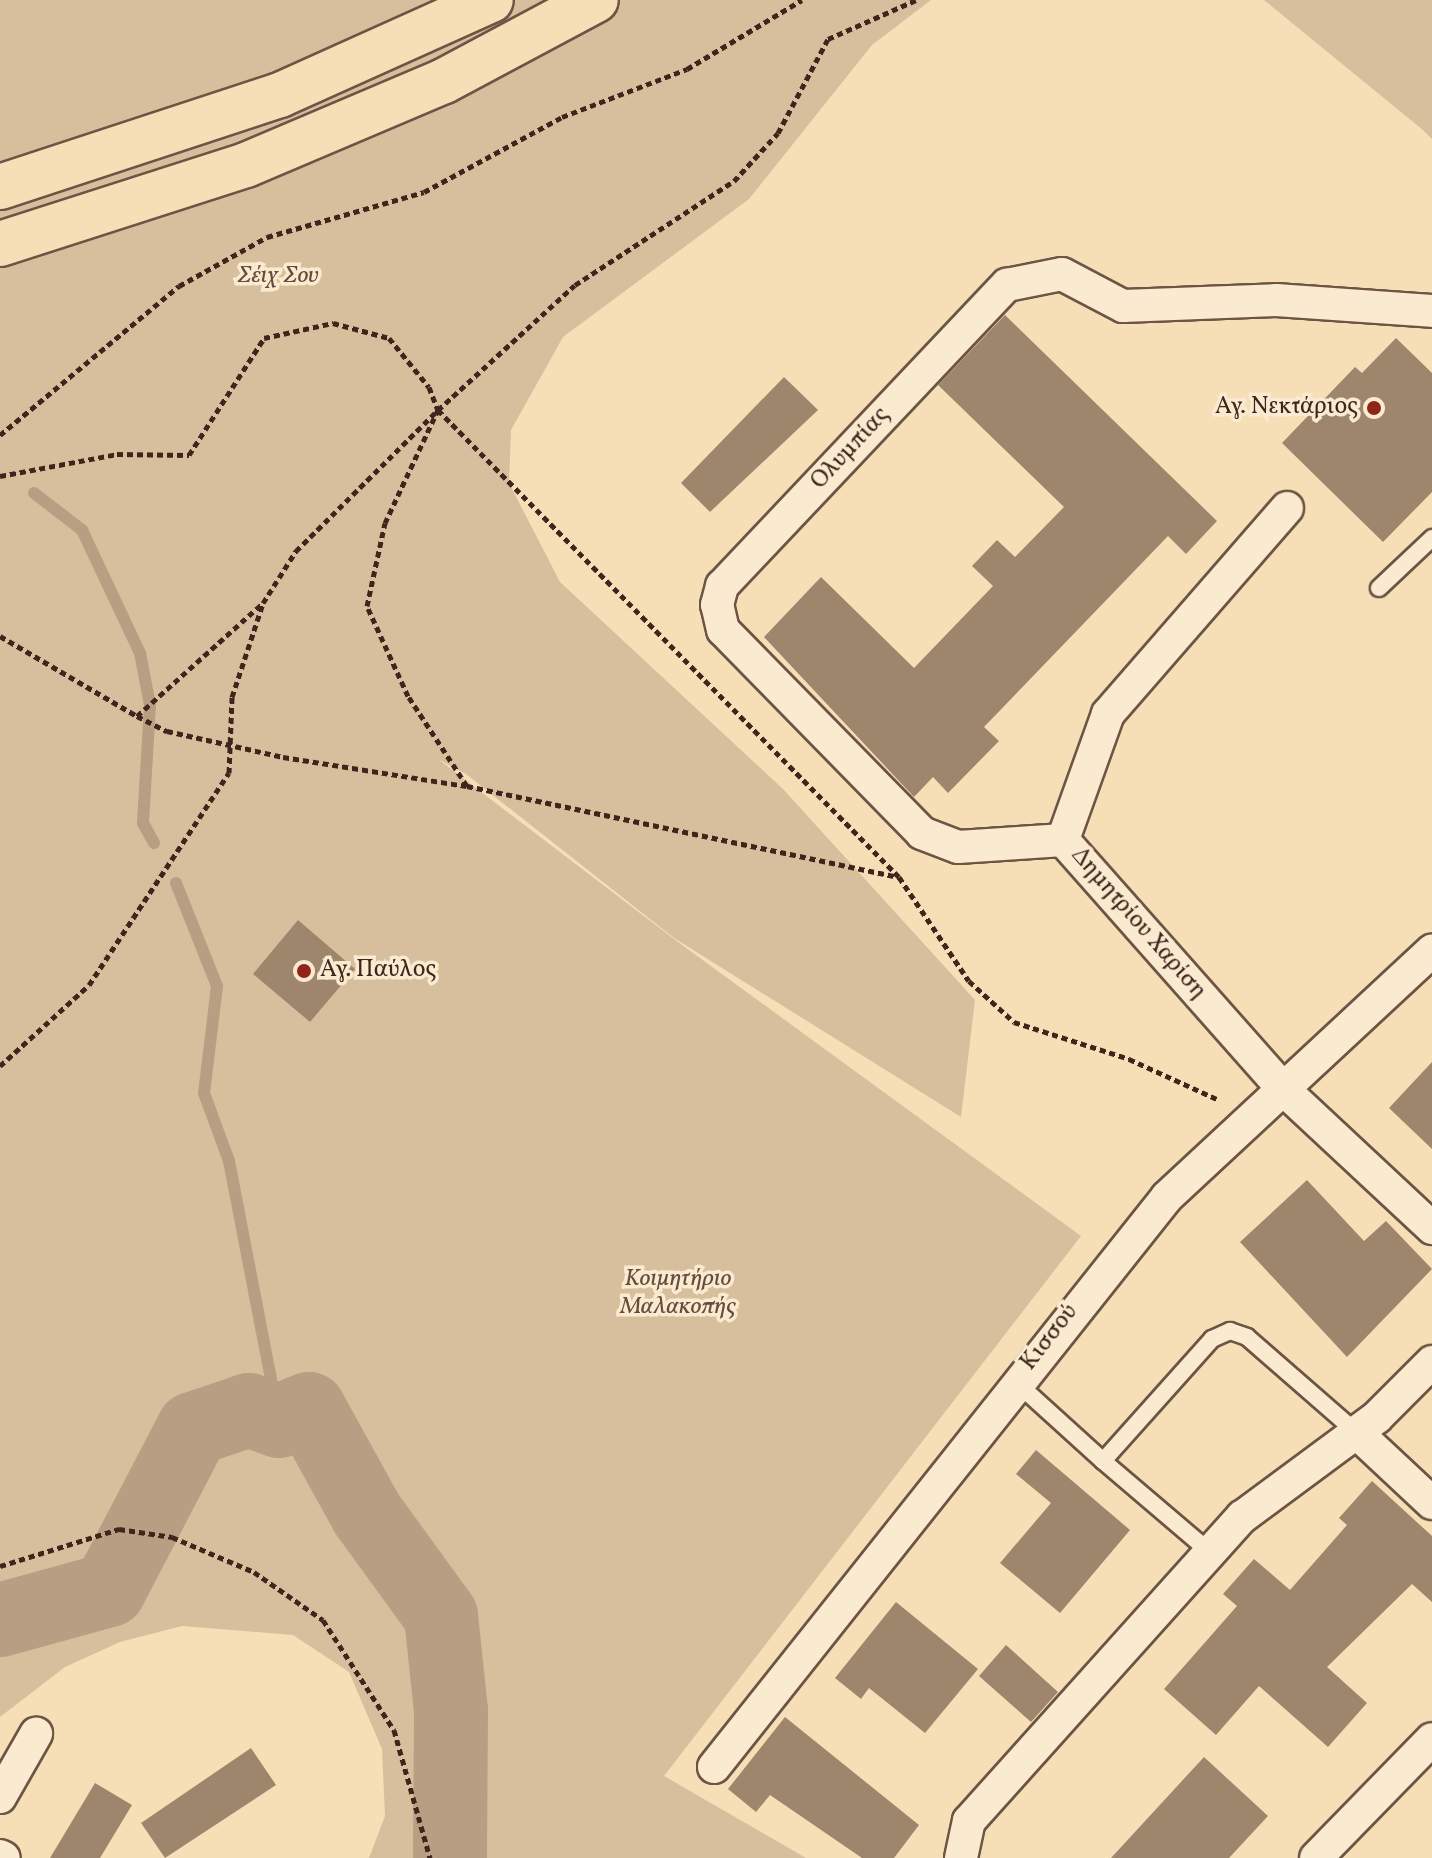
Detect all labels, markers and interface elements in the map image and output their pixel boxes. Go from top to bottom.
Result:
park label: Σέιχ Σου [238,263,318,291]
place label: Αγ. Νεκτάριος [1215,394,1358,422]
marker: Αγ. Νεκτάριος [1365,399,1383,417]
street label: Ολυμπίας [806,402,896,496]
street label: Δημητρίου Χαρίση [1064,842,1212,1006]
place label: Αγ. Παύλος [320,957,436,985]
marker: Αγ. Παύλος [295,962,313,980]
park label: Κοιμητήριο Μαλακοπής [620,1266,736,1322]
street label: Κισσού [1015,1299,1085,1377]

